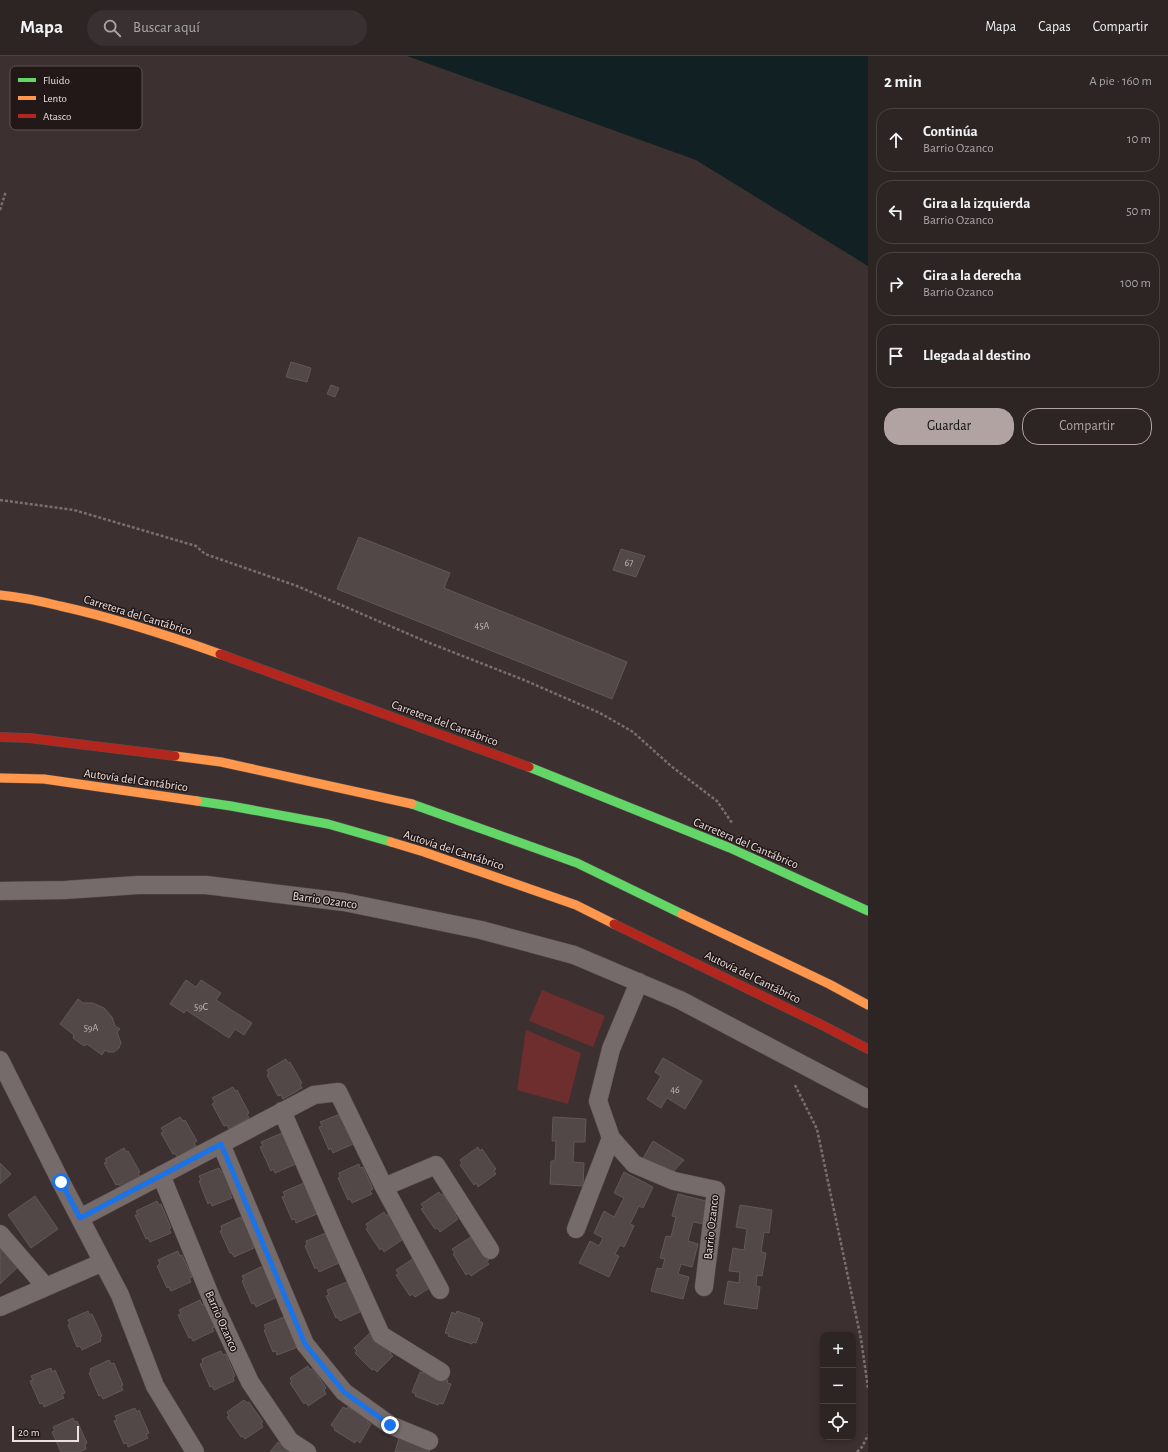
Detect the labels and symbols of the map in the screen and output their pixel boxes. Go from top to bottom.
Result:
legend [10,66,142,130]
text: Fluido [43,75,70,86]
text: Lento [43,93,67,104]
text: Atasco [43,111,71,122]
house number: 67 [625,558,633,568]
street label: Carretera del Cantábrico [82,593,194,637]
house number: 45A [475,621,490,631]
street label: Carretera del Cantábrico [390,698,500,748]
street label: Autovía del Cantábrico [83,767,189,793]
street label: Carretera del Cantábrico [692,815,800,871]
street label: Autovía del Cantábrico [402,828,506,872]
street label: Barrio Ozanco [292,890,358,910]
street label: Autovía del Cantábrico [703,949,803,1005]
house number: 59C [194,1002,208,1012]
house number: 59A [84,1023,99,1033]
house number: 46 [670,1085,680,1095]
route start [52,1173,70,1191]
street label: Barrio Ozanco [702,1194,720,1260]
street label: Barrio Ozanco [203,1289,241,1353]
route end [381,1416,399,1434]
scale bar [12,1424,79,1443]

